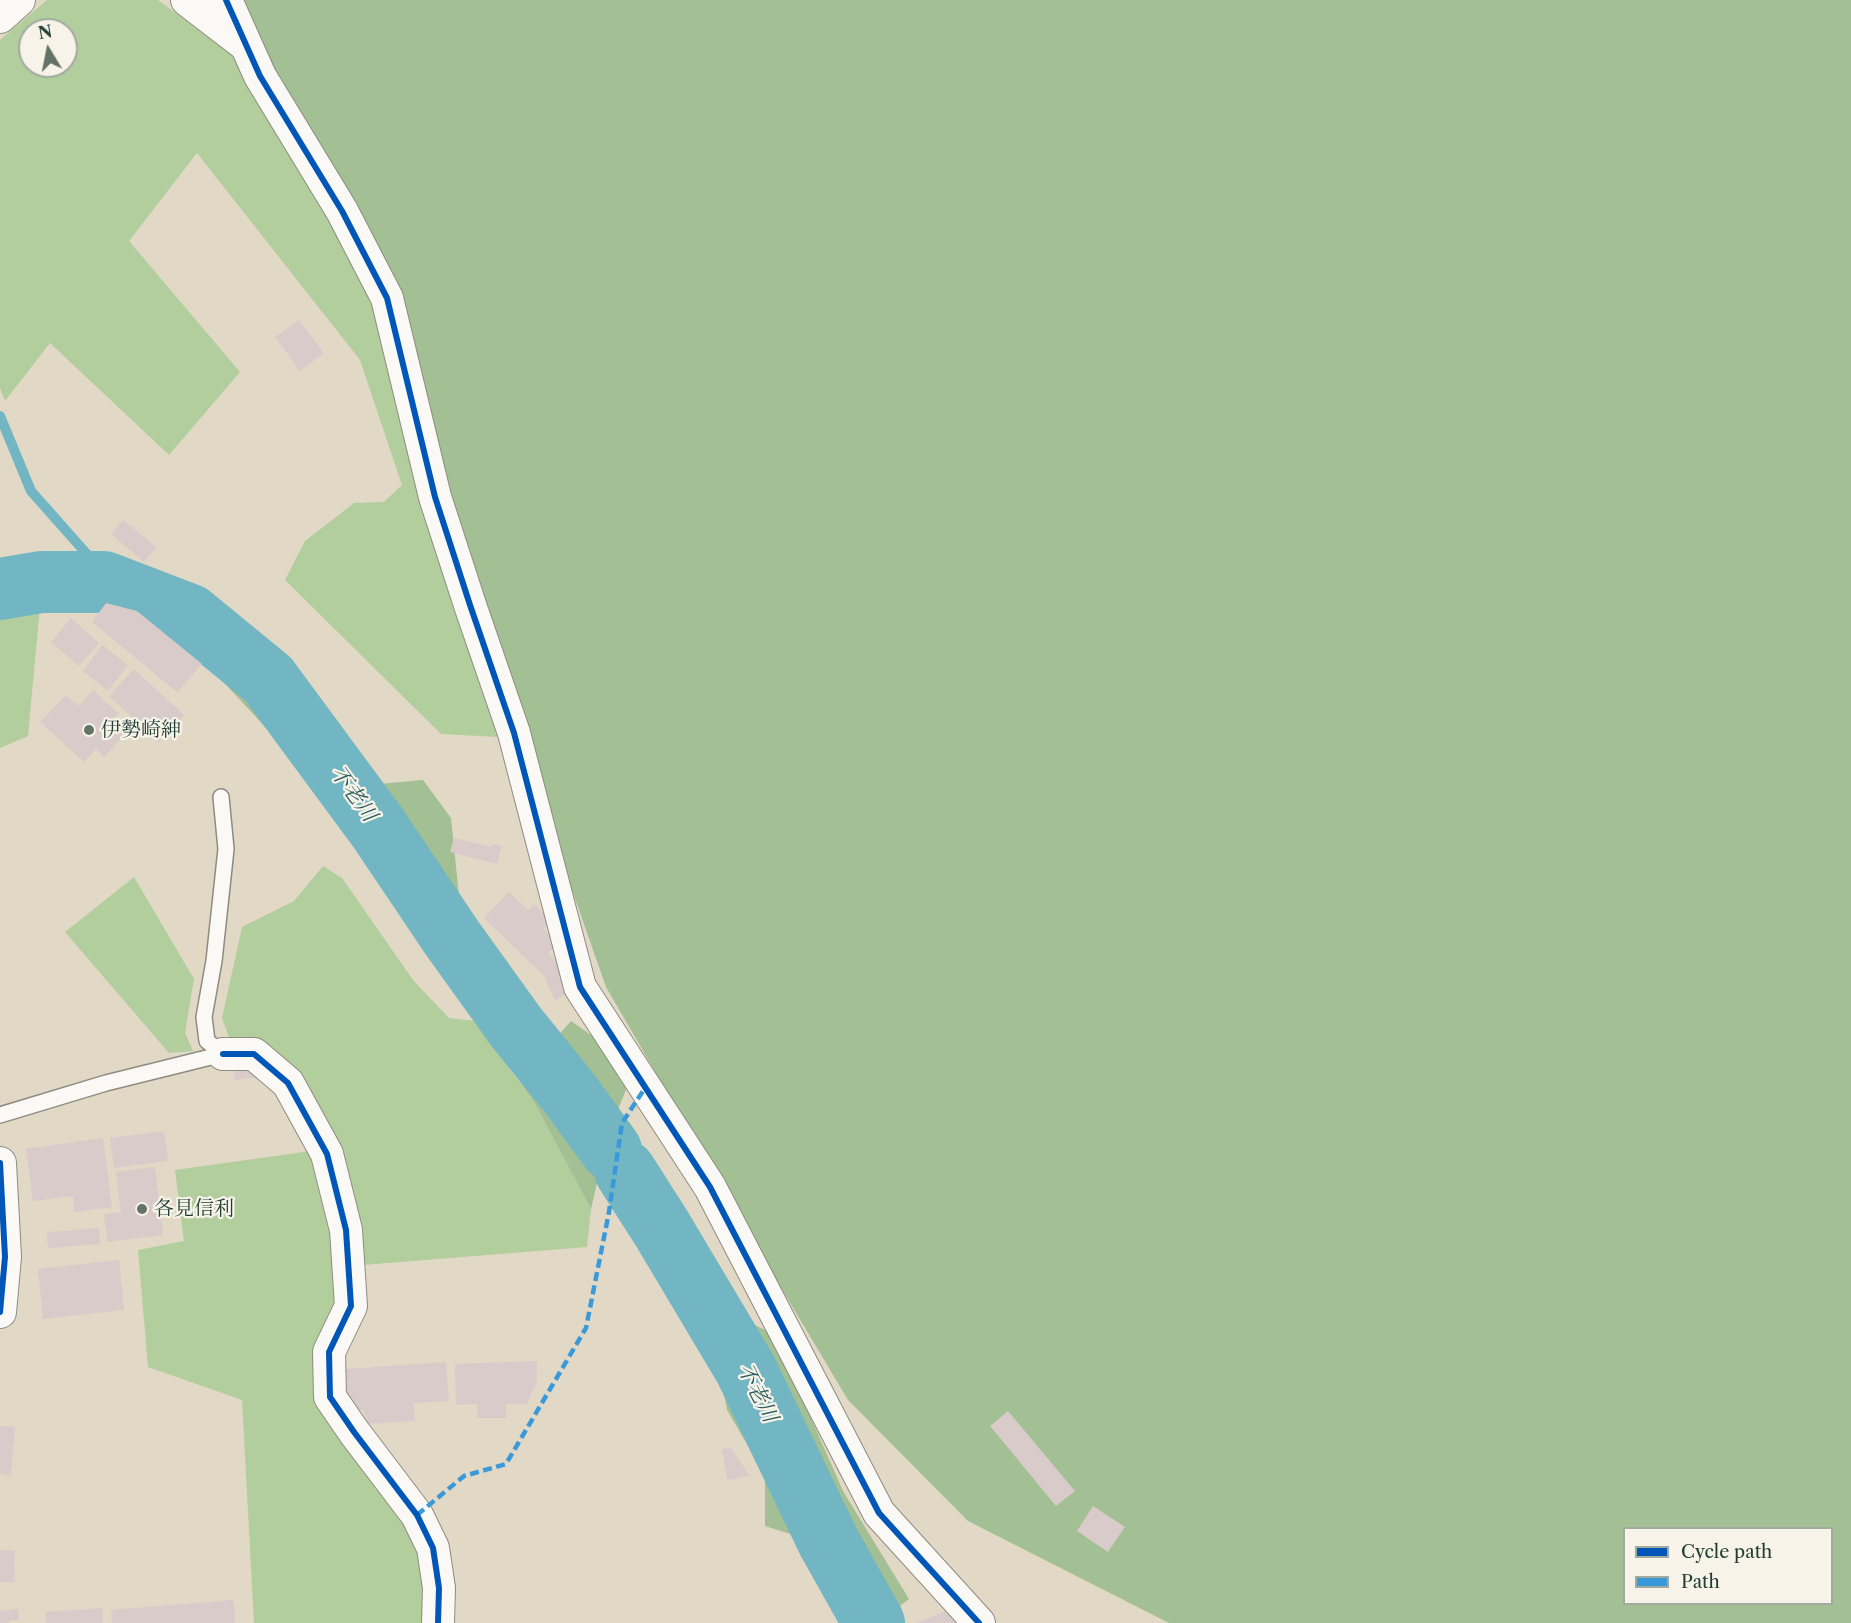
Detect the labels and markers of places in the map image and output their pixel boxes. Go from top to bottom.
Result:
place label: 伊勢崎紳 [101,718,181,742]
marker: 伊勢崎紳 [82,723,96,737]
place label: 各見信利 [154,1197,234,1221]
marker: 各見信利 [135,1202,149,1216]

